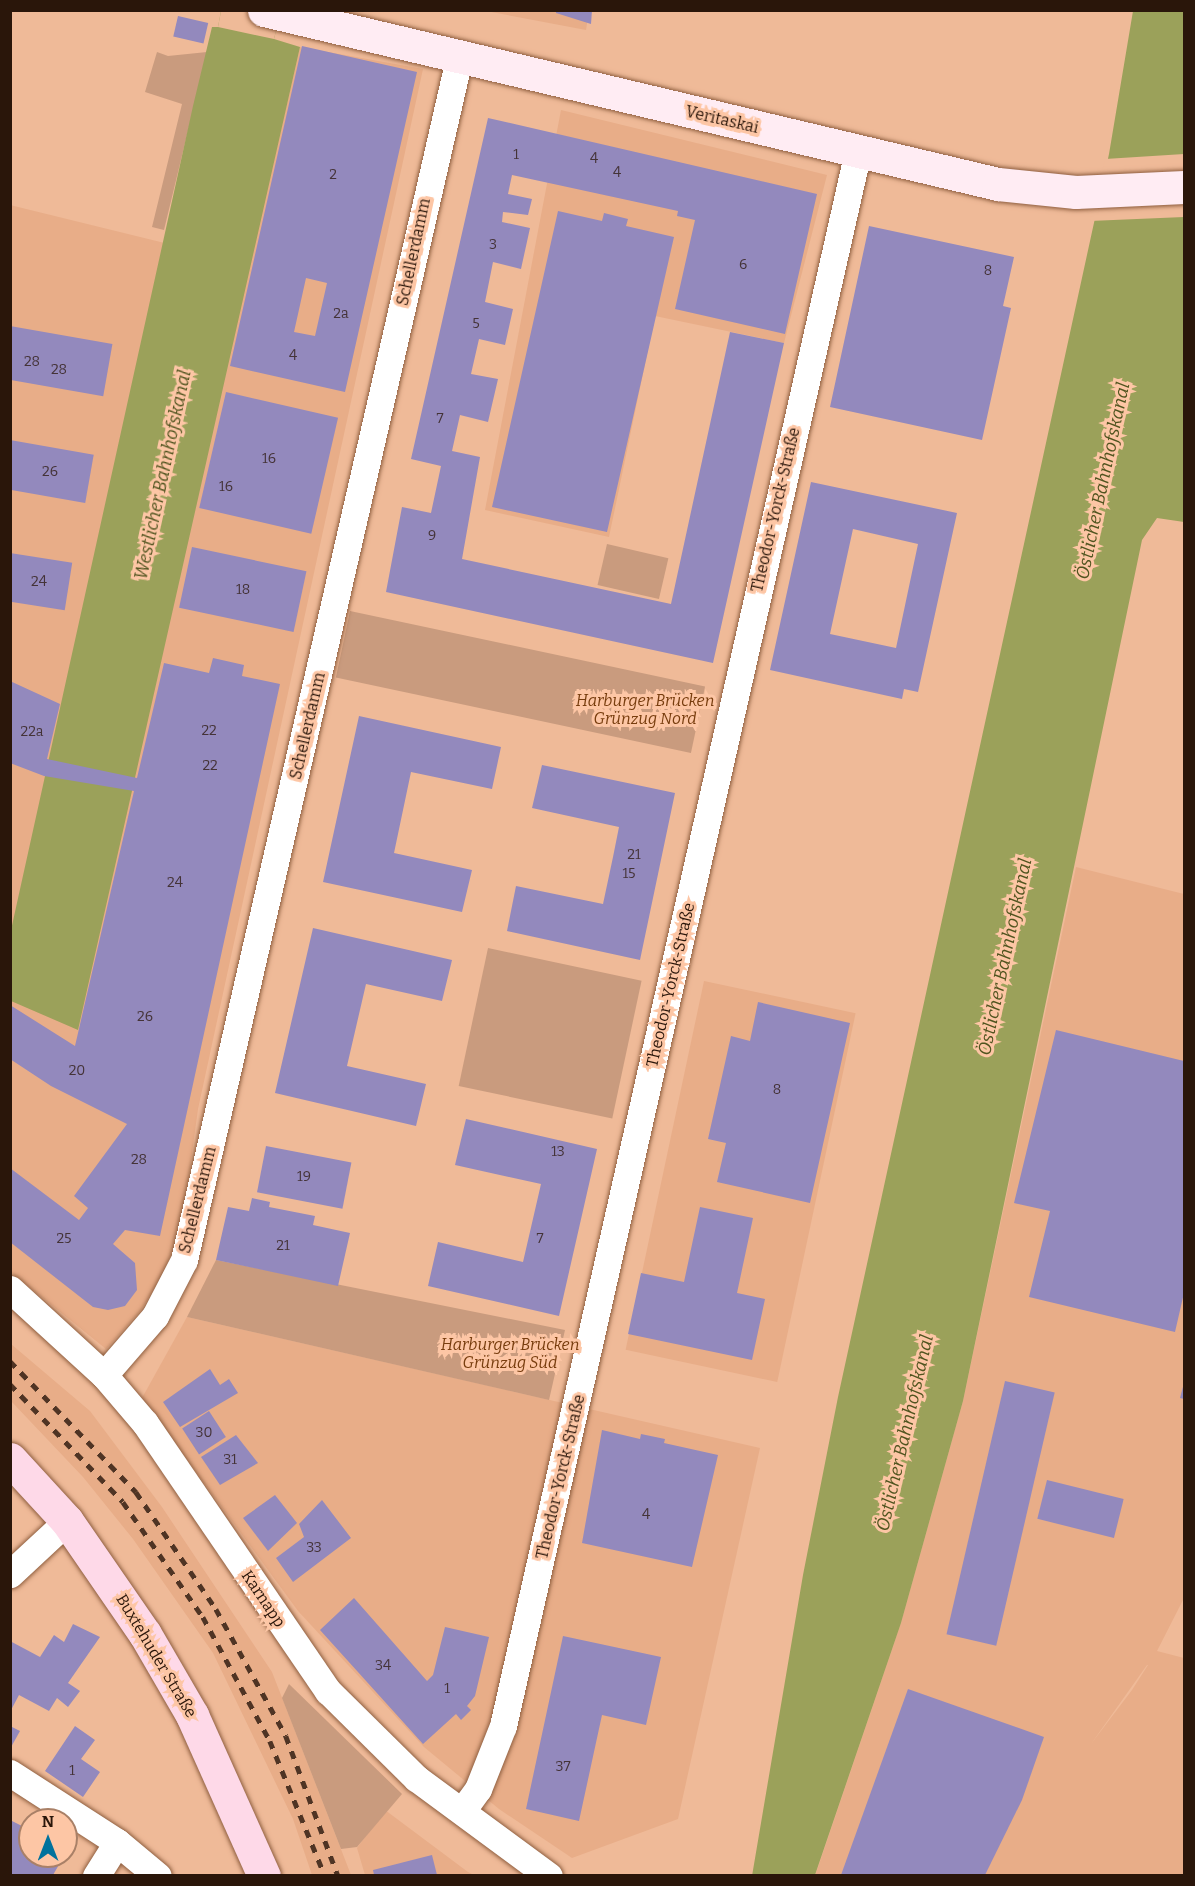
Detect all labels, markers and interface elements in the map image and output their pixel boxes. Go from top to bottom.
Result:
street label: Veritaskai [684,102,760,138]
house number: 1 [513,147,519,163]
house number: 4 [590,151,598,167]
house number: 4 [613,165,621,181]
house number: 2 [329,167,337,183]
street label: Schellerdamm [393,197,435,307]
house number: 3 [489,237,497,253]
house number: 6 [739,257,747,273]
house number: 8 [984,263,992,279]
house number: 2a [333,306,349,322]
house number: 5 [472,316,480,332]
house number: 4 [289,348,297,364]
house number: 28 [24,354,40,370]
house number: 28 [51,362,67,378]
water label: Westlicher Bahnhofskanal [130,368,196,582]
water label: Östlicher Bahnhofskanal [1072,381,1134,581]
house number: 7 [436,411,444,427]
street label: Theodor-Yorck-Straße [748,426,804,594]
house number: 16 [262,451,276,467]
house number: 26 [42,464,58,480]
house number: 16 [219,479,233,495]
house number: 9 [428,528,436,544]
house number: 24 [31,574,47,590]
house number: 18 [236,582,250,598]
street label: Schellerdamm [286,671,330,781]
park label: Harburger Brücken Grünzug Nord [576,691,714,729]
house number: 22 [201,723,217,739]
house number: 22a [21,724,43,740]
house number: 22 [202,758,218,774]
house number: 21 [627,847,641,863]
water label: Östlicher Bahnhofskanal [974,857,1036,1057]
house number: 15 [622,866,636,882]
house number: 24 [167,875,183,891]
street label: Theodor-Yorck-Straße [643,901,699,1069]
house number: 26 [137,1009,153,1025]
house number: 20 [69,1063,85,1079]
house number: 8 [773,1082,781,1098]
house number: 13 [551,1144,565,1160]
street label: Schellerdamm [175,1145,221,1255]
house number: 28 [131,1152,147,1168]
house number: 19 [297,1169,311,1185]
house number: 25 [56,1231,72,1247]
house number: 7 [536,1231,544,1247]
house number: 21 [276,1238,290,1254]
water label: Östlicher Bahnhofskanal [872,1333,938,1533]
park label: Harburger Brücken Grünzug Süd [441,1335,579,1373]
street label: Theodor-Yorck-Straße [533,1393,589,1561]
house number: 30 [196,1425,212,1441]
house number: 31 [223,1452,237,1468]
house number: 4 [642,1507,650,1523]
house number: 33 [306,1540,322,1556]
street label: Karnapp [237,1567,289,1631]
street label: Buxtehuder Straße [112,1591,200,1721]
house number: 34 [375,1658,391,1674]
house number: 1 [444,1681,450,1697]
house number: 37 [555,1759,571,1775]
house number: 1 [69,1763,75,1779]
north arrow [18,1808,78,1868]
text: N [42,1812,54,1831]

